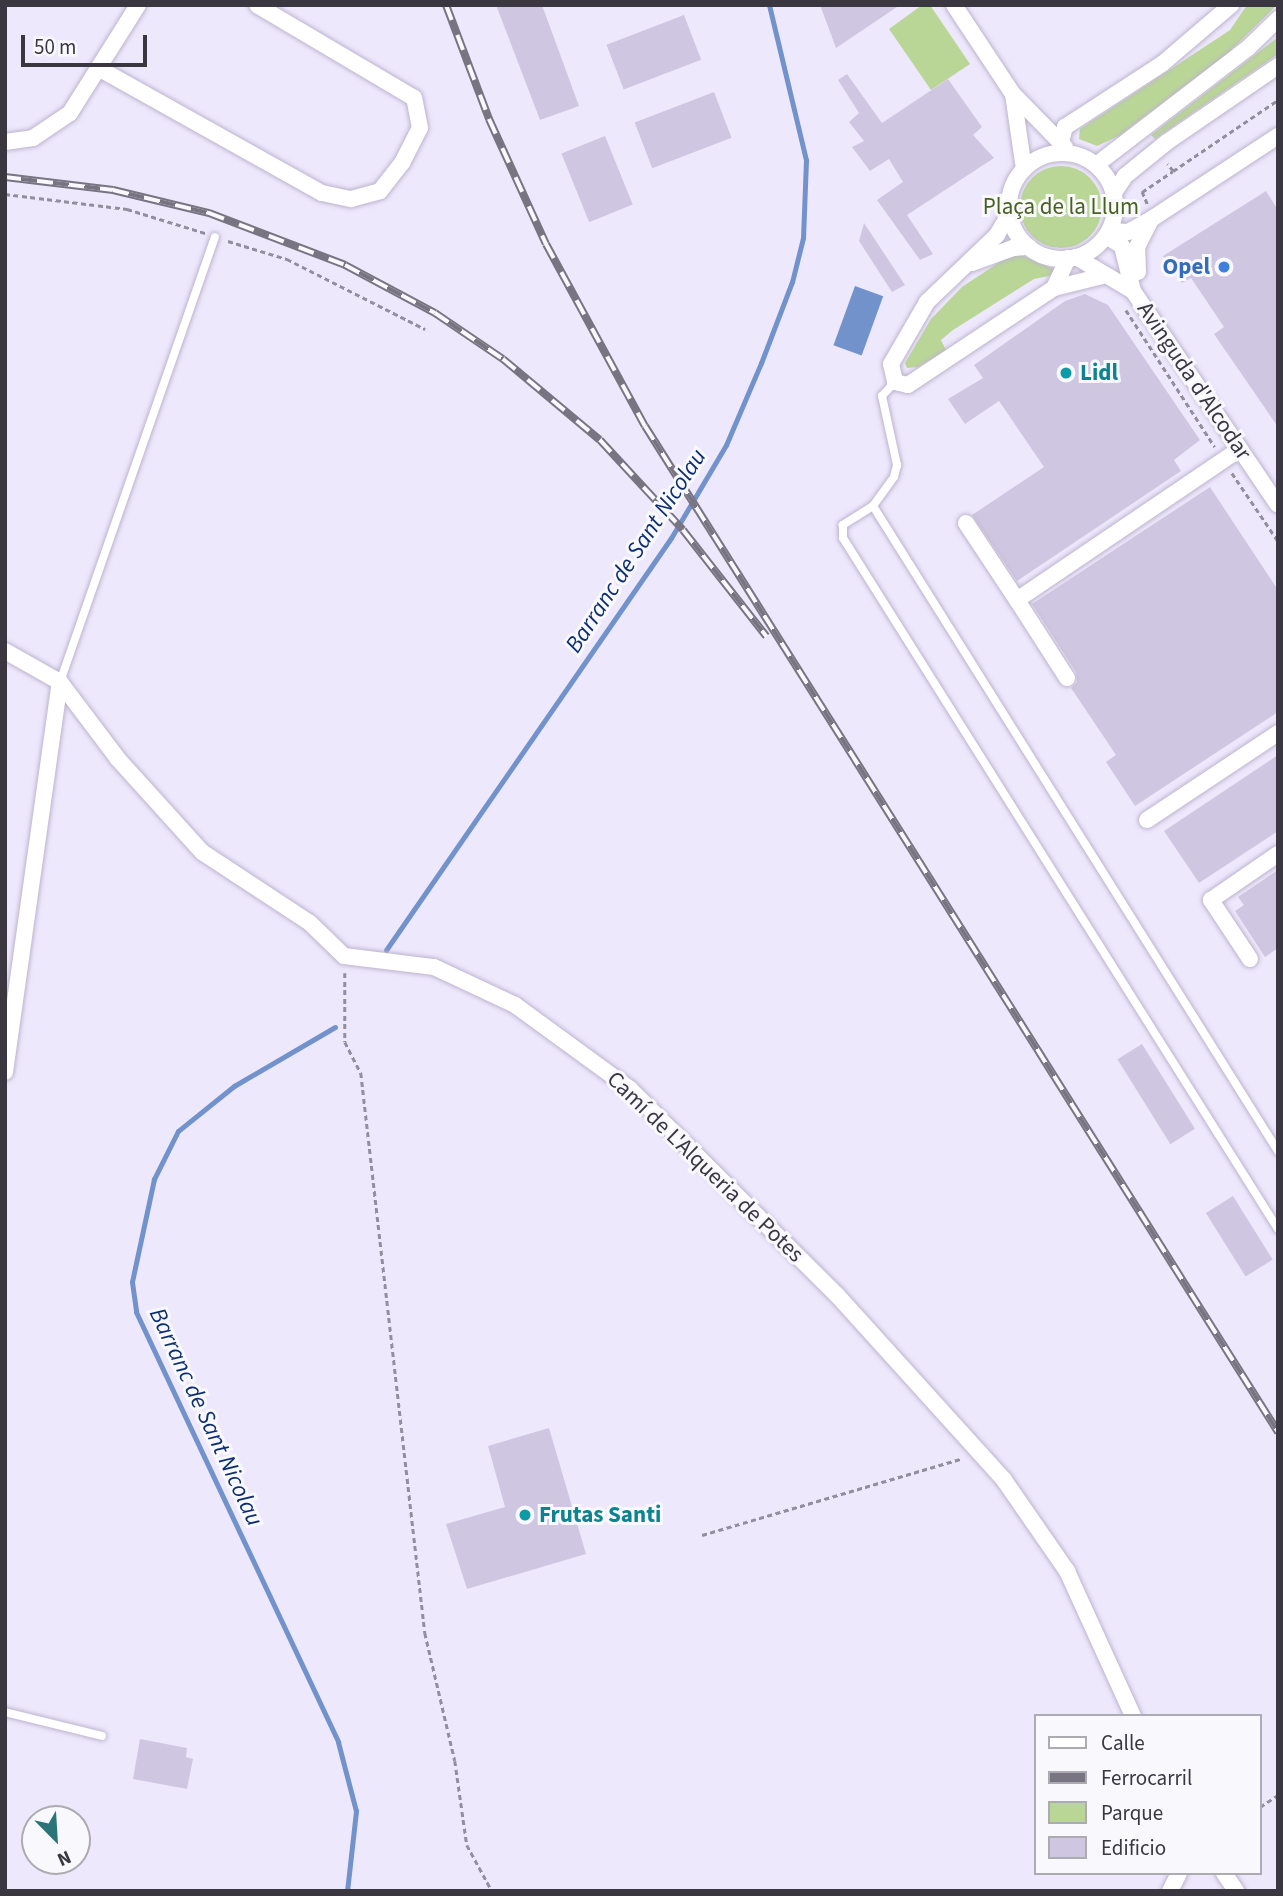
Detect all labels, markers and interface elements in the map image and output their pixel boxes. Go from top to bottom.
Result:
scale bar [24,21,150,65]
text: 50 m [34,32,76,62]
park label: Plaça de la Llum [983,193,1139,221]
place label: Opel [1163,253,1210,281]
marker: Opel [1216,259,1232,275]
street label: Avinguda d'Alcodar [1131,297,1257,465]
place label: Lidl [1080,359,1118,387]
marker: Lidl [1058,365,1074,381]
water label: Barranc de Sant Nicolau [559,444,713,658]
street label: Camí de L'Alqueria de Potes [601,1066,809,1268]
water label: Barranc de Sant Nicolau [143,1303,269,1531]
place label: Frutas Santi [539,1501,661,1529]
marker: Frutas Santi [517,1507,533,1523]
legend [1034,1714,1262,1875]
text: Calle [1101,1728,1145,1758]
text: Ferrocarril [1101,1763,1192,1793]
text: Parque [1101,1798,1163,1828]
north arrow [21,1805,91,1875]
text: Edificio [1101,1833,1166,1863]
text: N [53,1843,75,1873]

